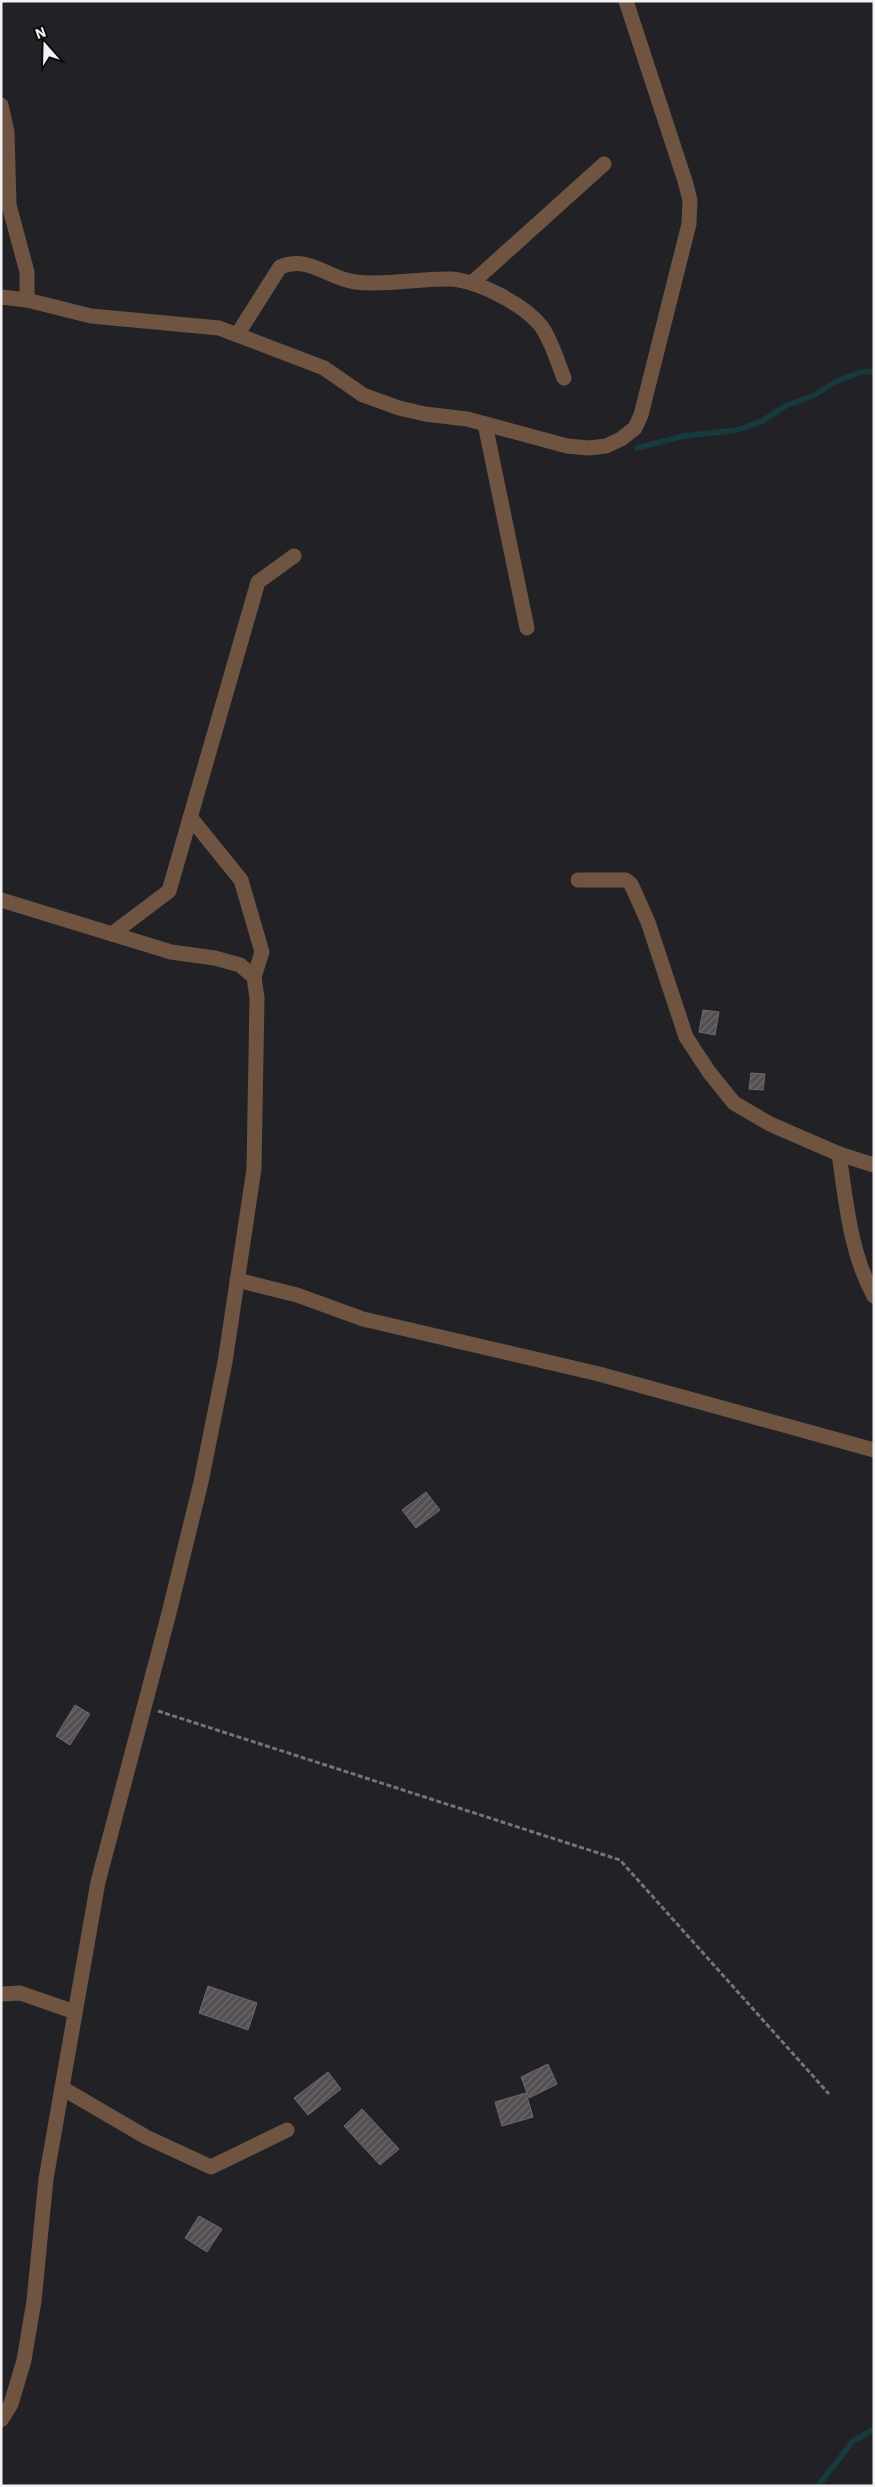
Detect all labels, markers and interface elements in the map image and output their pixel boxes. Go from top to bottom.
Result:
north arrow [20,20,70,70]
text: N [33,23,48,43]

